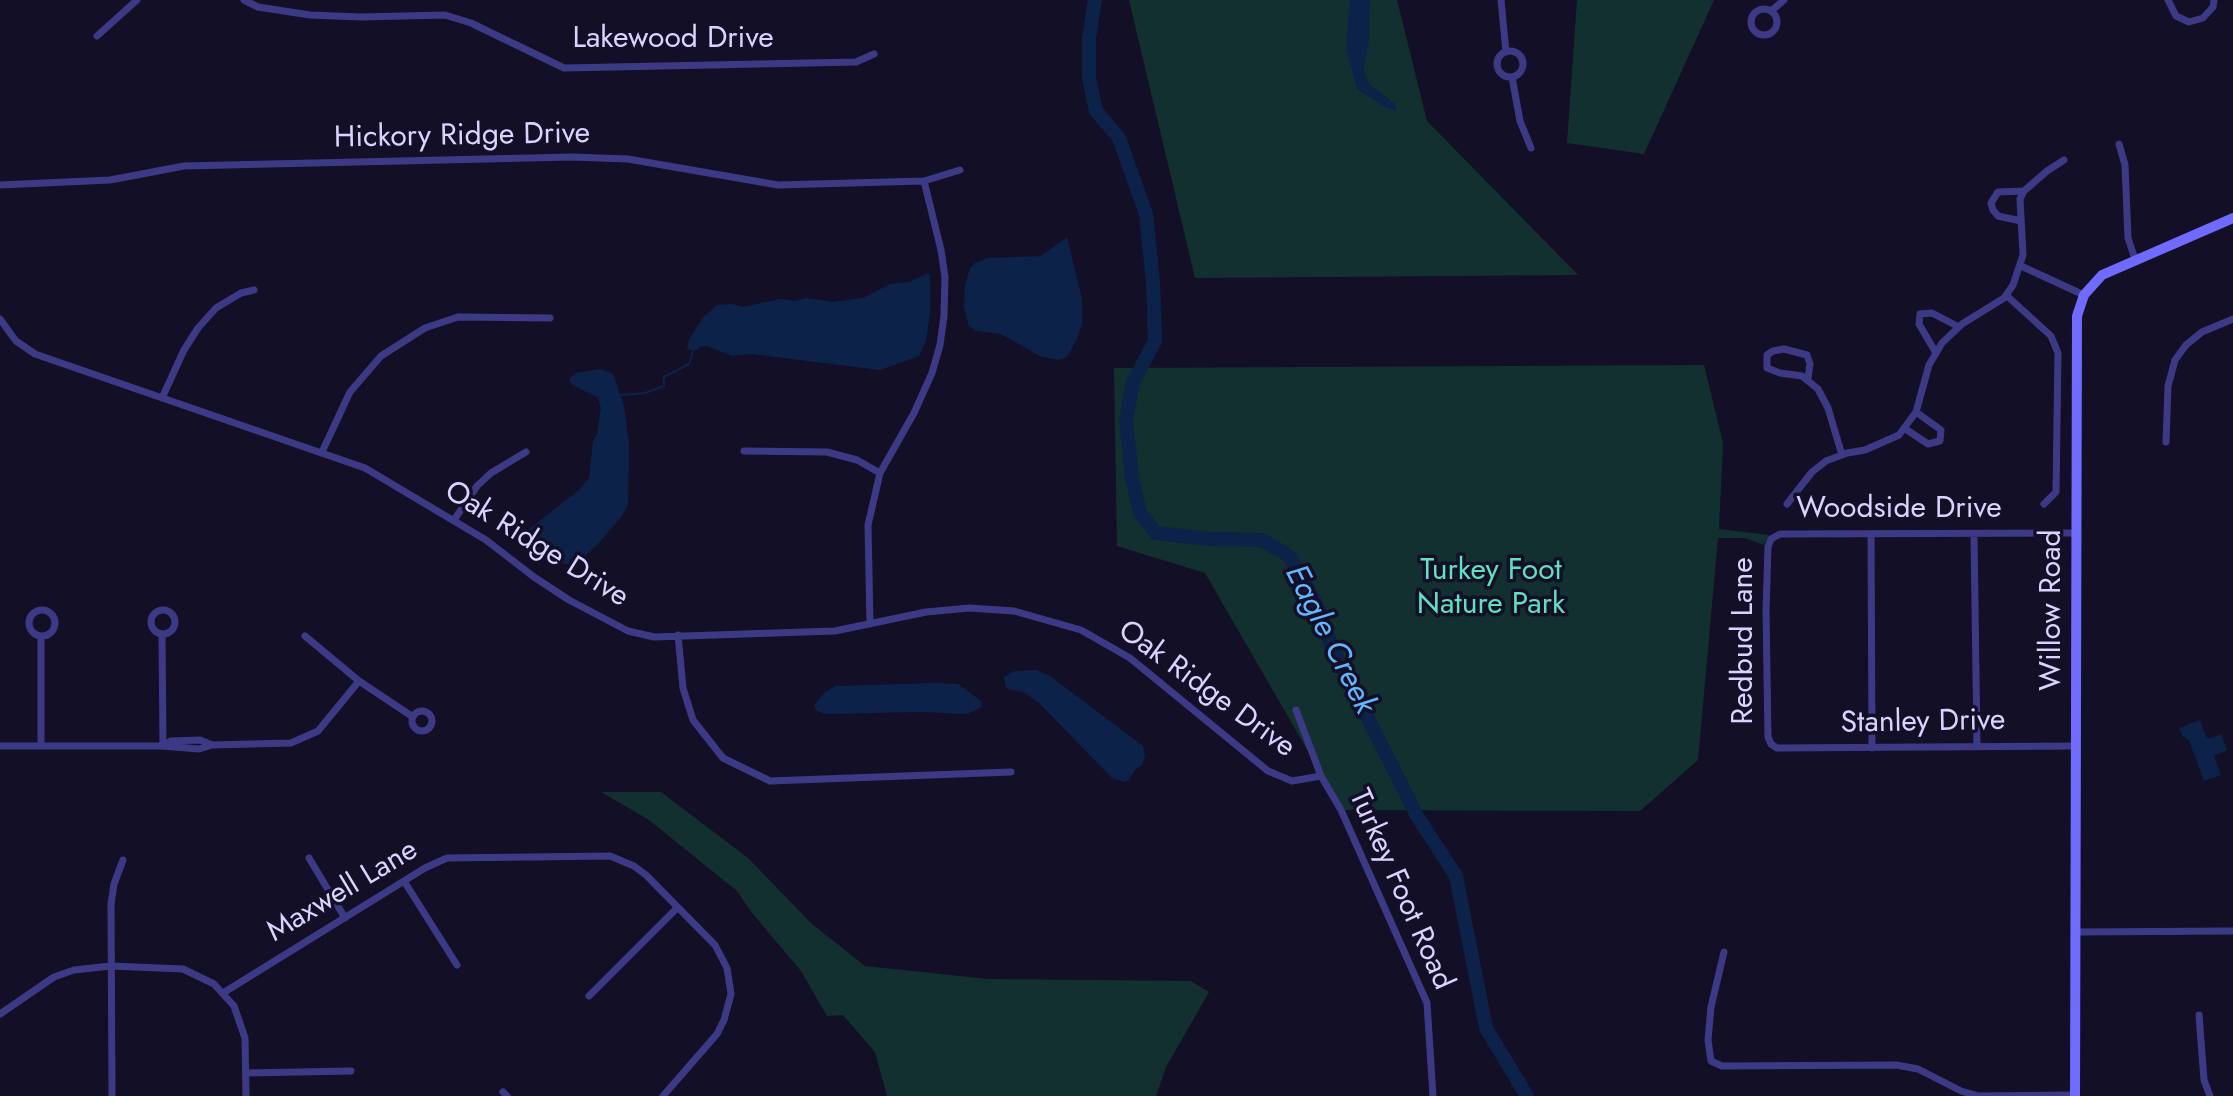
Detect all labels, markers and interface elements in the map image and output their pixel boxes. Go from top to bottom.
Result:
street label: Lakewood Drive [572,22,774,58]
street label: Hickory Ridge Drive [334,117,590,157]
street label: Oak Ridge Drive [437,474,635,616]
street label: Woodside Drive [1796,492,2002,528]
street label: Willow Road [2035,529,2071,691]
park label: Turkey Foot Nature Park [1417,554,1565,624]
street label: Redbud Lane [1727,557,1763,725]
water label: Eagle Creek [1275,559,1383,721]
street label: Oak Ridge Drive [1110,614,1302,766]
street label: Stanley Drive [1840,704,2006,742]
street label: Turkey Foot Road [1340,784,1460,996]
street label: Maxwell Lane [261,833,425,951]

